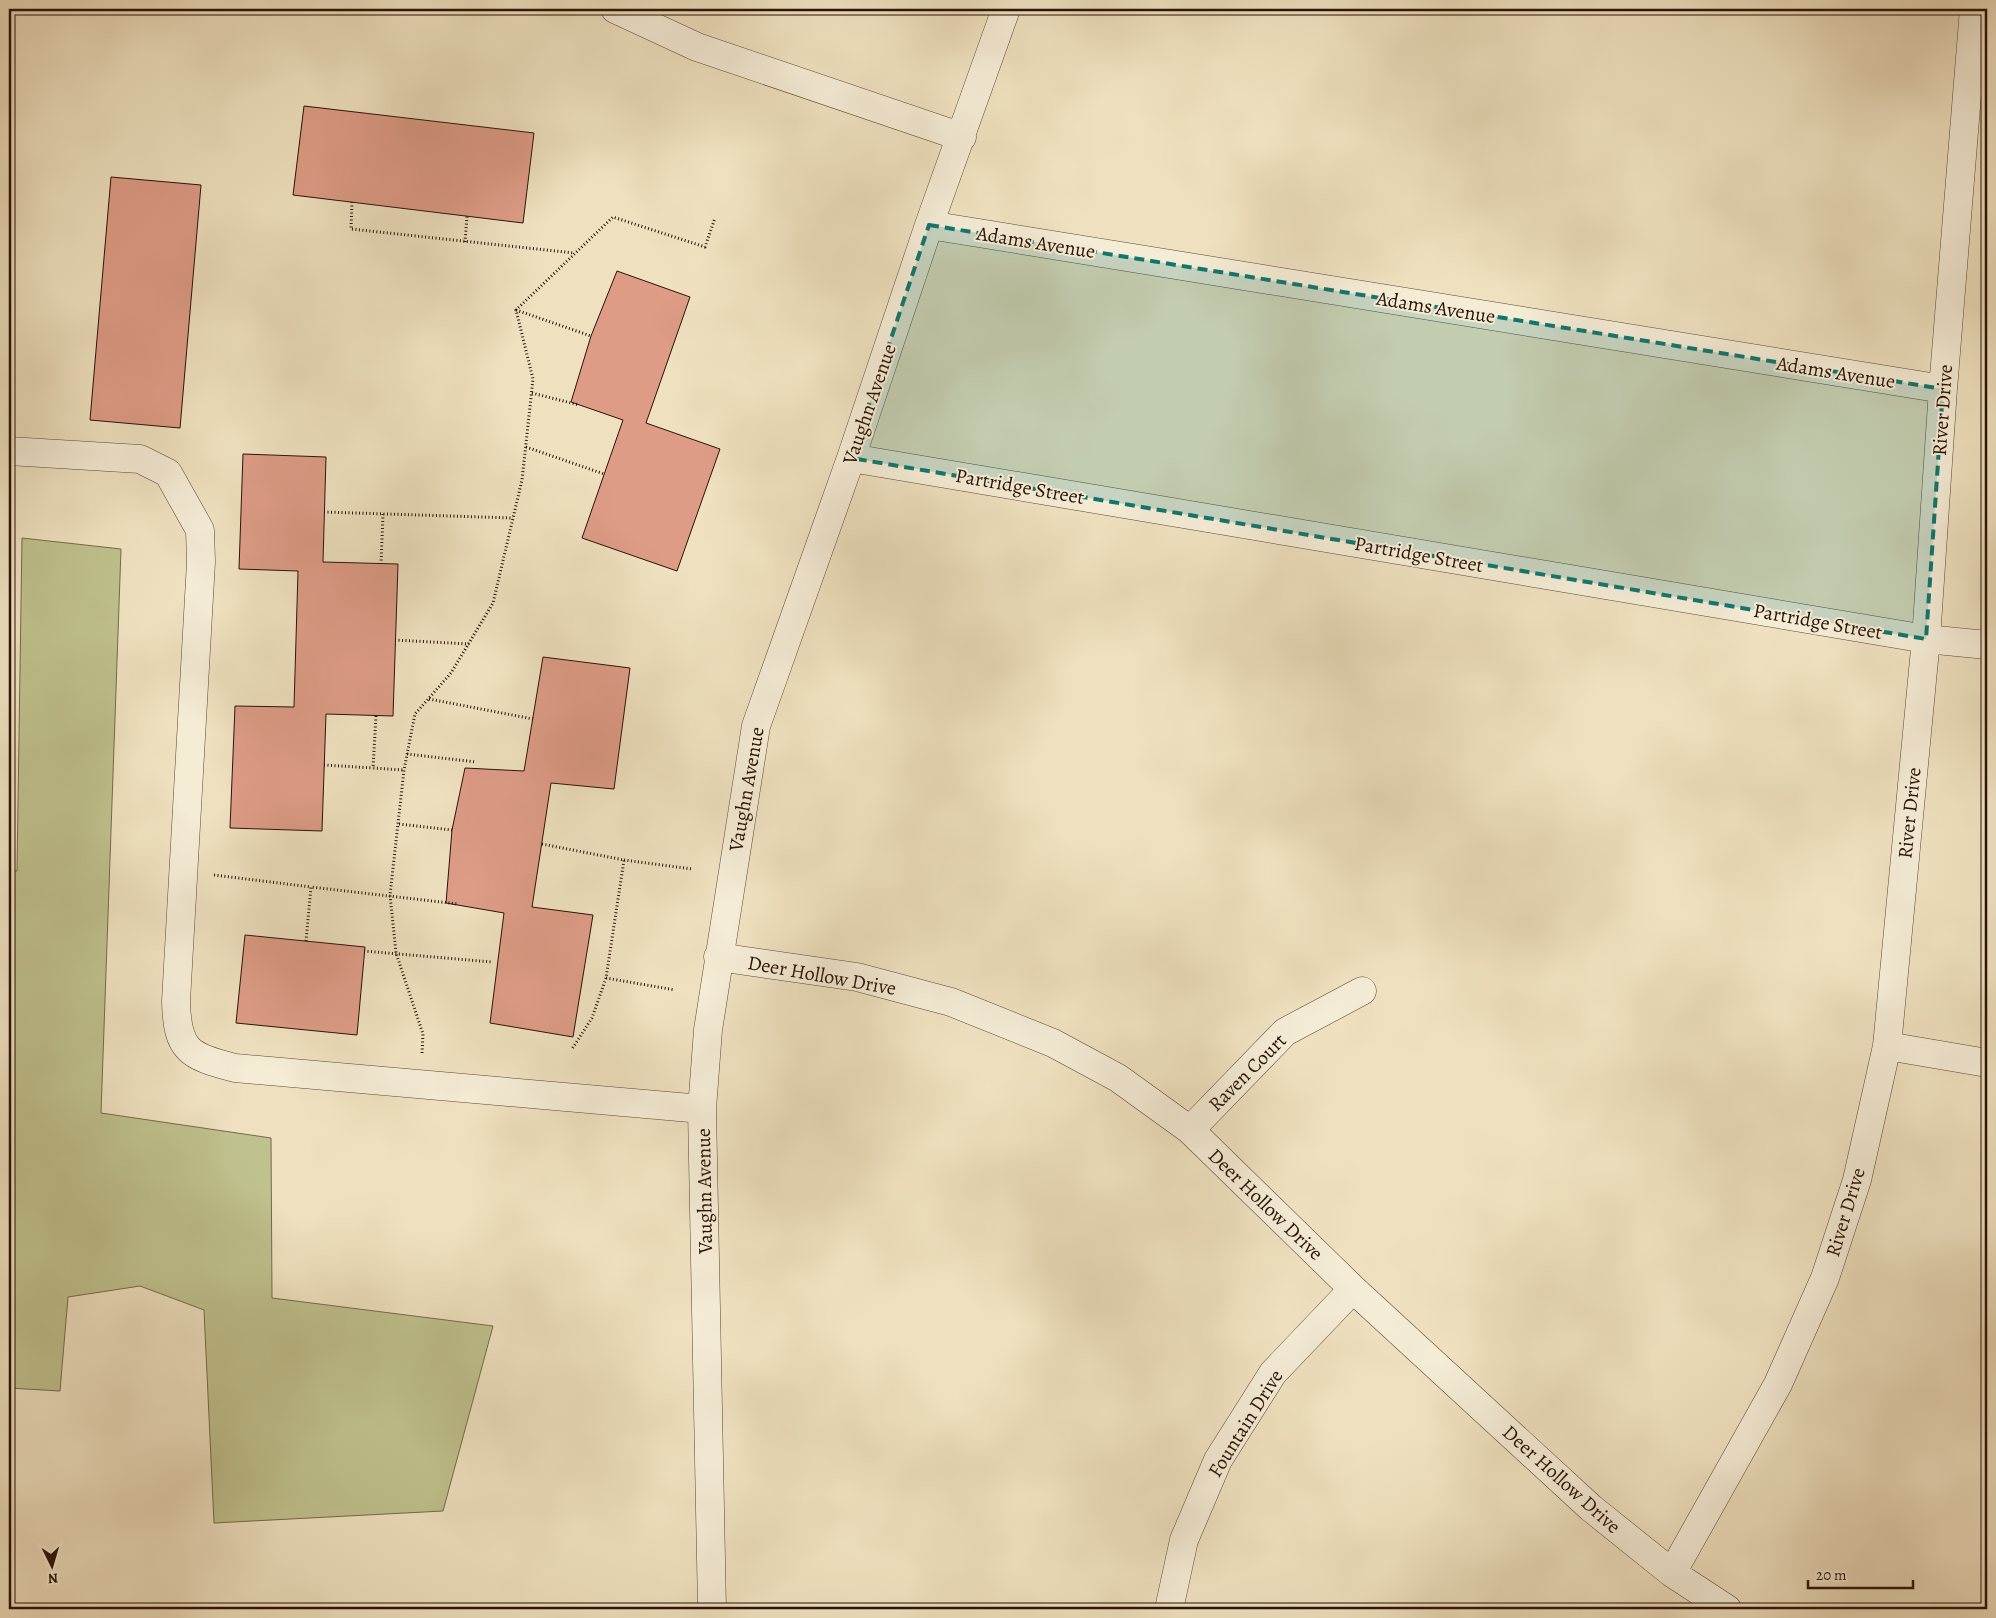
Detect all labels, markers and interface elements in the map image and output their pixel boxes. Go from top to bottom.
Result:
street label: Adams Avenue [974,220,1097,265]
street label: Adams Avenue [1374,285,1497,330]
street label: Vaughn Avenue [836,340,903,469]
street label: Adams Avenue [1774,350,1897,395]
street label: River Drive [1926,363,1959,457]
street label: Partridge Street [953,462,1087,511]
street label: Partridge Street [1352,530,1486,579]
street label: Partridge Street [1751,597,1885,646]
street label: Vaughn Avenue [722,725,771,854]
street label: River Drive [1891,766,1928,860]
street label: Deer Hollow Drive [745,949,898,1002]
street label: Raven Court [1202,1027,1293,1117]
street label: Vaughn Avenue [690,1128,719,1255]
street label: Deer Hollow Drive [1202,1142,1329,1266]
street label: River Drive [1819,1164,1872,1260]
street label: Fountain Drive [1202,1364,1289,1482]
street label: Deer Hollow Drive [1497,1419,1627,1540]
north arrow [28,1540,78,1590]
scale bar [1808,1558,1914,1590]
text: 20 m [1816,1565,1847,1585]
text: N [47,1569,59,1588]

